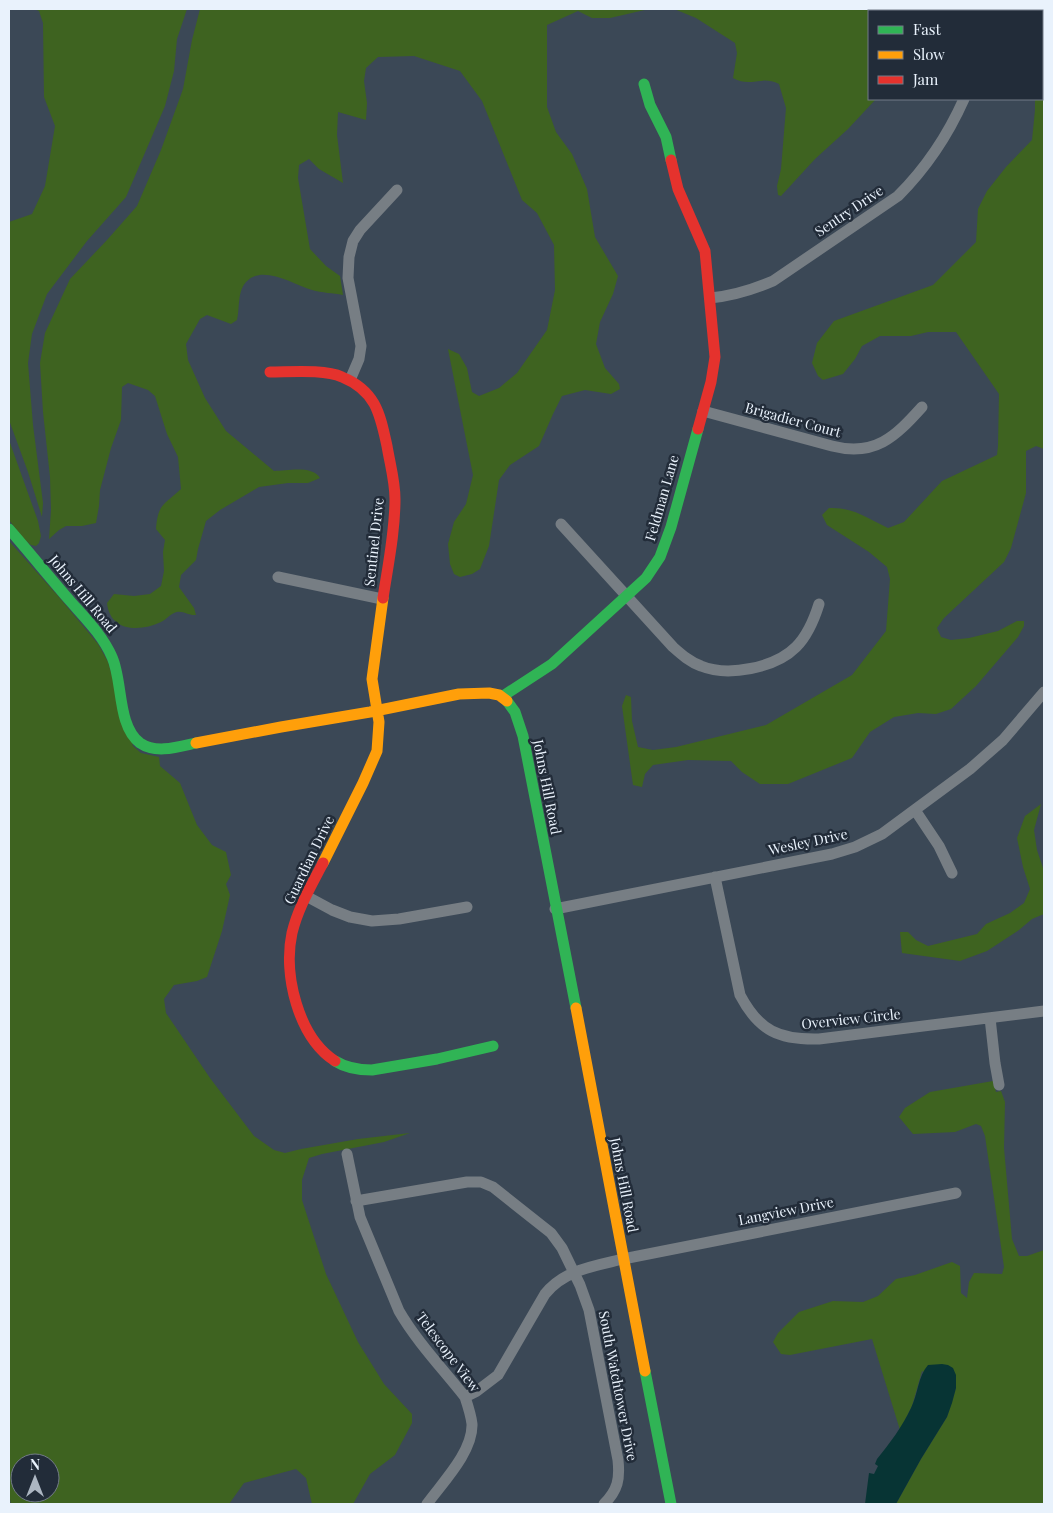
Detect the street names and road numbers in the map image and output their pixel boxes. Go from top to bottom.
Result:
street label: Sentry Drive [811,181,887,240]
street label: Brigadier Court [743,398,844,442]
street label: Feldman Lane [640,453,683,543]
street label: Sentinel Drive [359,497,388,587]
street label: Johns Hill Road [45,550,122,637]
street label: Johns Hill Road [529,737,566,836]
street label: Guardian Drive [279,812,338,907]
street label: Wesley Drive [766,824,849,859]
street label: Overview Circle [800,1004,902,1033]
street label: Johns Hill Road [606,1135,643,1234]
street label: Langview Drive [737,1192,835,1229]
street label: Telescope View [412,1308,485,1396]
street label: South Watchtower Drive [595,1309,642,1463]

